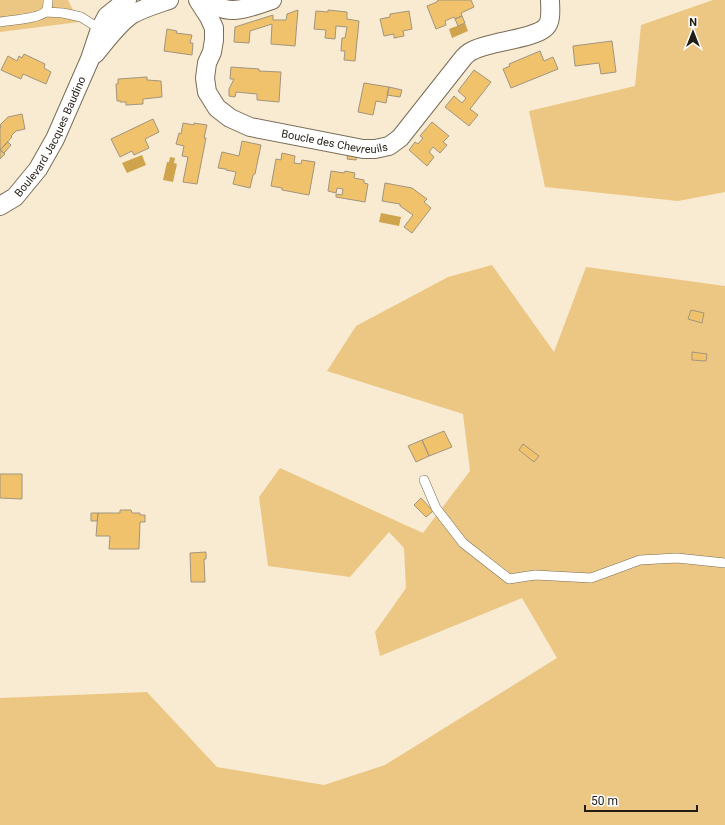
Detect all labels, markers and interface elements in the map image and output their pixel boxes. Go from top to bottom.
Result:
north arrow [673,12,713,52]
text: N [689,16,697,29]
street label: Boulevard Jacques Baudino [12,74,89,200]
street label: Boucle des Chevreuils [280,127,389,156]
scale bar [585,787,697,813]
text: 50 m [591,794,618,808]

